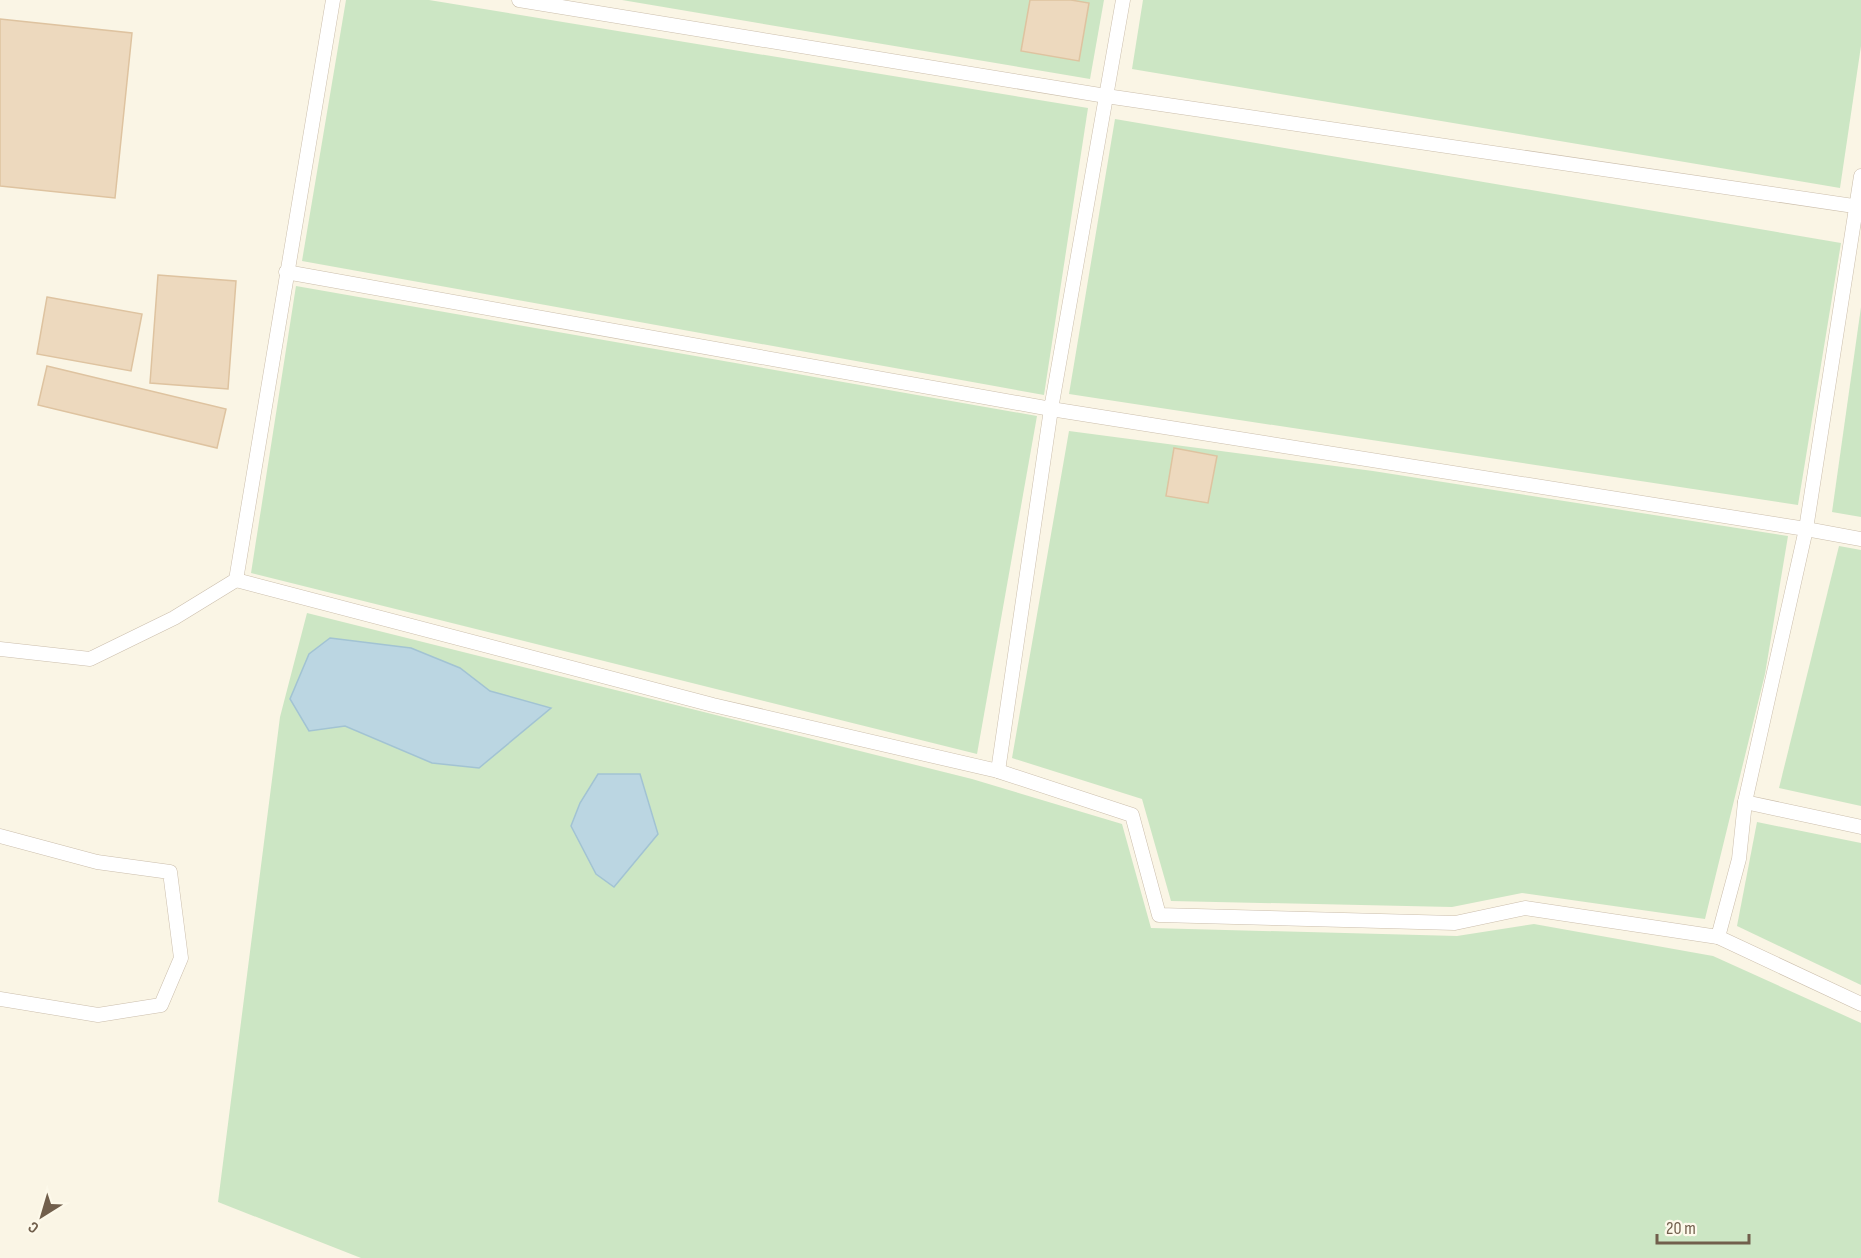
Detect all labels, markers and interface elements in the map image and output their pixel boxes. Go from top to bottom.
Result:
north arrow [12,1186,72,1246]
scale bar [1657,1207,1748,1245]
text: С [25,1217,43,1237]
text: 20 m [1666,1218,1696,1239]

